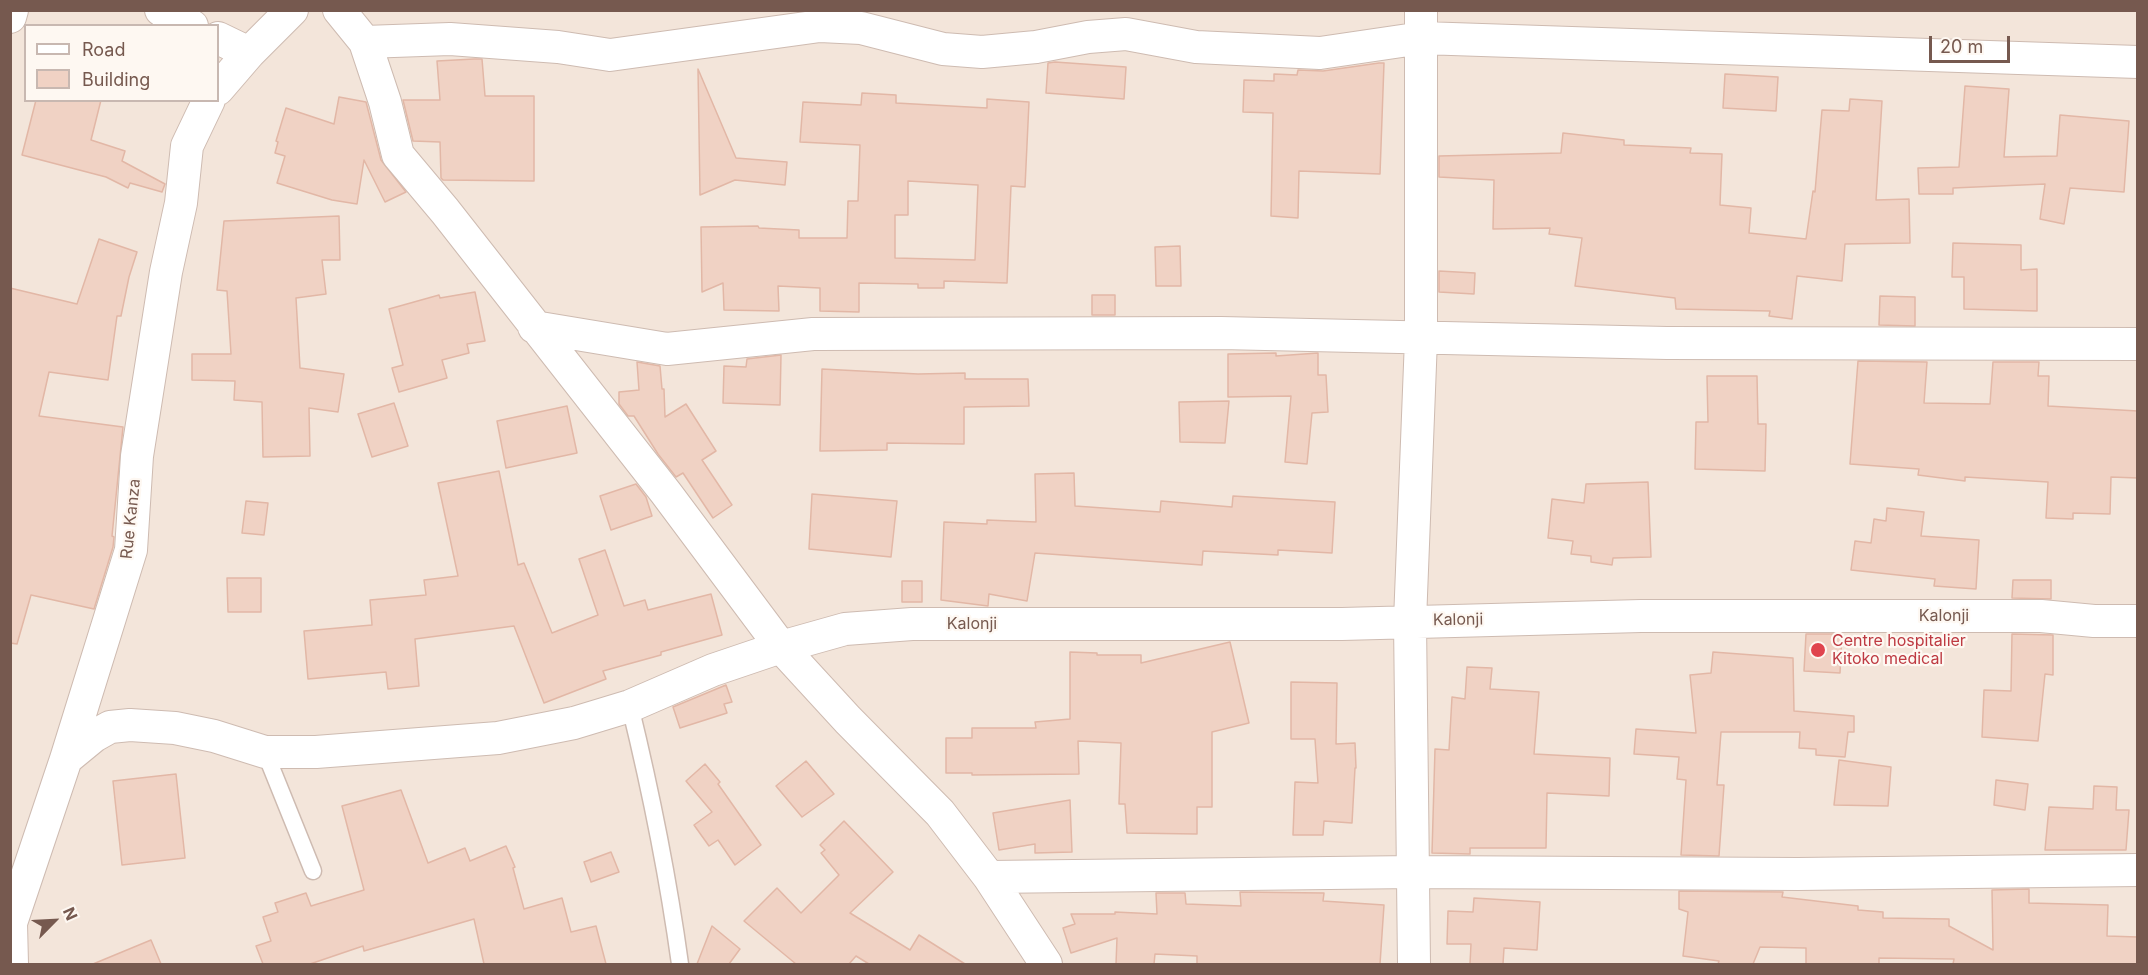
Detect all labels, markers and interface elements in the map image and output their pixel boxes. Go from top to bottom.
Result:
legend [24,24,219,102]
scale bar [1932,24,2013,62]
text: 20 m [1940,36,1983,57]
text: Road [82,39,125,60]
text: Building [82,69,150,90]
street label: Rue Kanza [117,478,145,560]
street label: Kalonji [1919,606,1969,626]
street label: Kalonji [1433,610,1483,630]
street label: Kalonji [947,614,997,634]
place label: Centre hospitalier Kitoko medical [1832,631,1966,669]
marker: Centre hospitalier Kitoko medical [1809,641,1827,659]
north arrow [24,891,84,951]
text: N [59,904,82,923]

